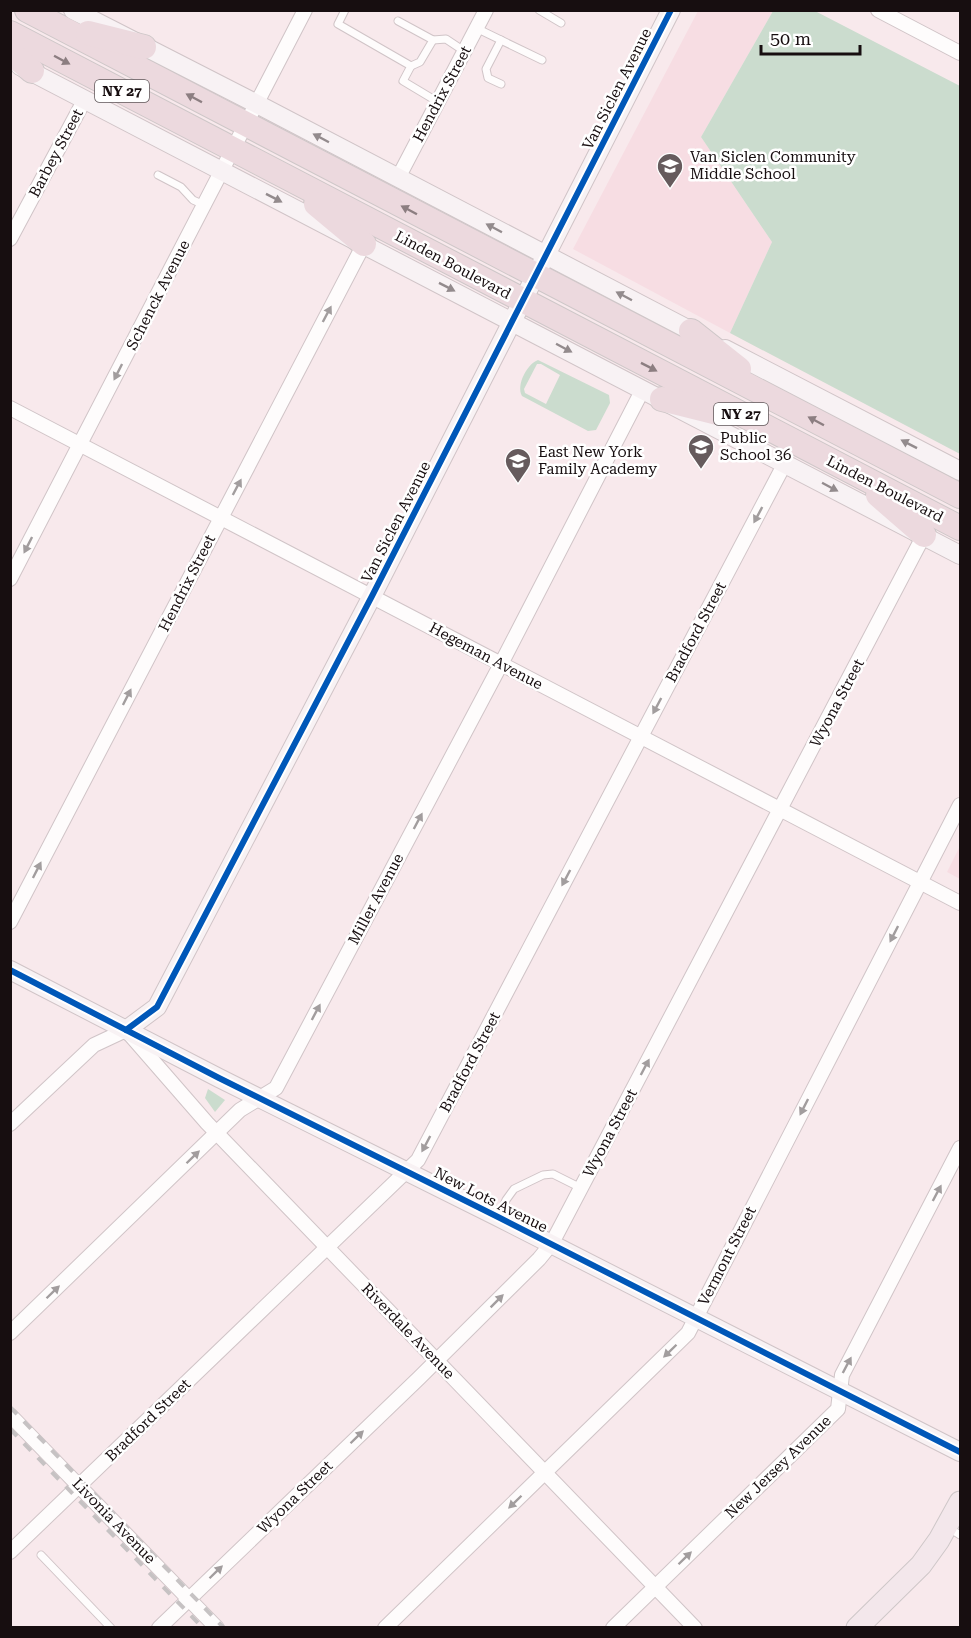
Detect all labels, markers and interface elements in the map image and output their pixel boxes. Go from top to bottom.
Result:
scale bar [761,18,860,56]
street label: Van Siclen Avenue [579,25,655,153]
text: 50 m [770,28,811,49]
street label: Hendrix Street [409,42,475,145]
one-way arrow [54,56,71,65]
road number: NY 27 [95,80,149,102]
one-way arrow [185,93,202,103]
street label: Barbey Street [25,105,87,200]
one-way arrow [313,133,330,143]
place label: Van Siclen Community Middle School [690,148,856,183]
school or university icon: Van Siclen Community Middle School [655,151,685,189]
one-way arrow [265,193,282,202]
one-way arrow [400,205,417,215]
one-way arrow [485,223,502,233]
street label: Linden Boulevard [392,227,514,303]
street label: Schenck Avenue [123,237,193,353]
one-way arrow [439,282,456,292]
one-way arrow [615,291,632,301]
one-way arrow [322,305,332,322]
one-way arrow [556,343,573,353]
one-way arrow [640,361,658,371]
one-way arrow [113,364,123,381]
road number: NY 27 [714,403,768,425]
one-way arrow [807,416,824,426]
place label: Public School 36 [720,429,791,464]
school or university icon: Public School 36 [686,432,716,470]
one-way arrow [900,439,917,449]
place label: East New York Family Academy [538,443,657,478]
school or university icon: East New York Family Academy [503,446,533,484]
street label: Linden Boulevard [824,452,947,526]
street label: Van Siclen Avenue [358,458,434,586]
one-way arrow [232,478,242,495]
one-way arrow [822,482,839,491]
one-way arrow [753,506,763,523]
street label: Hendrix Street [155,531,219,634]
one-way arrow [23,537,33,554]
street label: Bradford Street [662,578,730,685]
street label: Hegeman Avenue [426,618,546,694]
street label: Wyona Street [806,655,868,750]
one-way arrow [122,688,132,706]
one-way arrow [652,698,662,715]
one-way arrow [413,812,423,829]
street label: Miller Avenue [345,850,407,948]
one-way arrow [32,861,42,879]
one-way arrow [561,870,571,887]
one-way arrow [889,926,899,943]
one-way arrow [312,1003,321,1020]
street label: Bradford Street [436,1008,504,1115]
one-way arrow [640,1059,650,1076]
street label: Wyona Street [579,1085,641,1180]
one-way arrow [799,1099,809,1116]
one-way arrow [422,1135,432,1153]
one-way arrow [185,1150,199,1164]
street label: New Lots Avenue [431,1164,551,1236]
one-way arrow [932,1184,942,1201]
street label: Vermont Street [694,1203,760,1309]
street label: Riverdale Avenue [358,1279,458,1383]
one-way arrow [45,1286,59,1300]
one-way arrow [489,1295,503,1309]
one-way arrow [663,1343,677,1357]
one-way arrow [842,1357,851,1374]
street label: Bradford Street [102,1375,194,1465]
street label: New Jersey Avenue [721,1412,835,1522]
one-way arrow [349,1431,364,1444]
street label: Wyona Street [254,1456,337,1537]
street label: Livonia Avenue [69,1475,159,1567]
one-way arrow [509,1494,523,1508]
one-way arrow [678,1551,692,1565]
one-way arrow [209,1565,224,1579]

